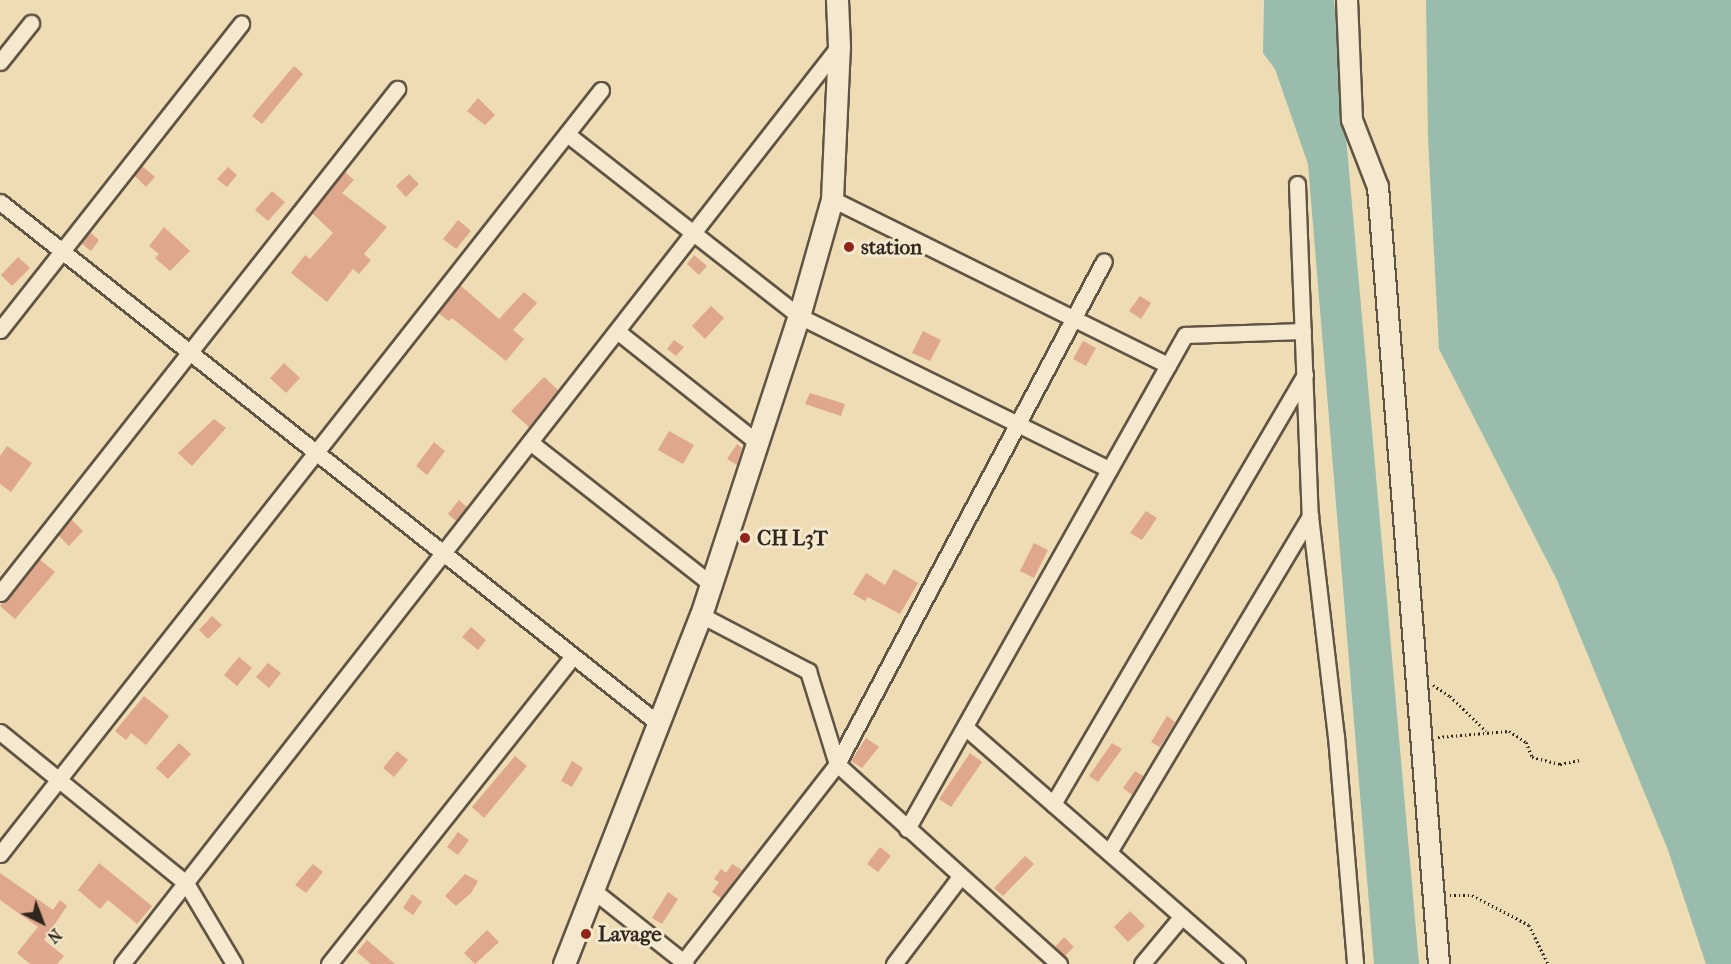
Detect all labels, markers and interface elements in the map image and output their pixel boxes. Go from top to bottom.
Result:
place label: station [861,234,922,260]
marker: station [842,240,856,254]
place label: CH L3T [757,525,828,551]
marker: CH L3T [738,531,752,545]
north arrow [12,892,72,952]
place label: Lavage [598,921,662,947]
text: N [44,925,65,947]
marker: Lavage [579,927,593,941]

